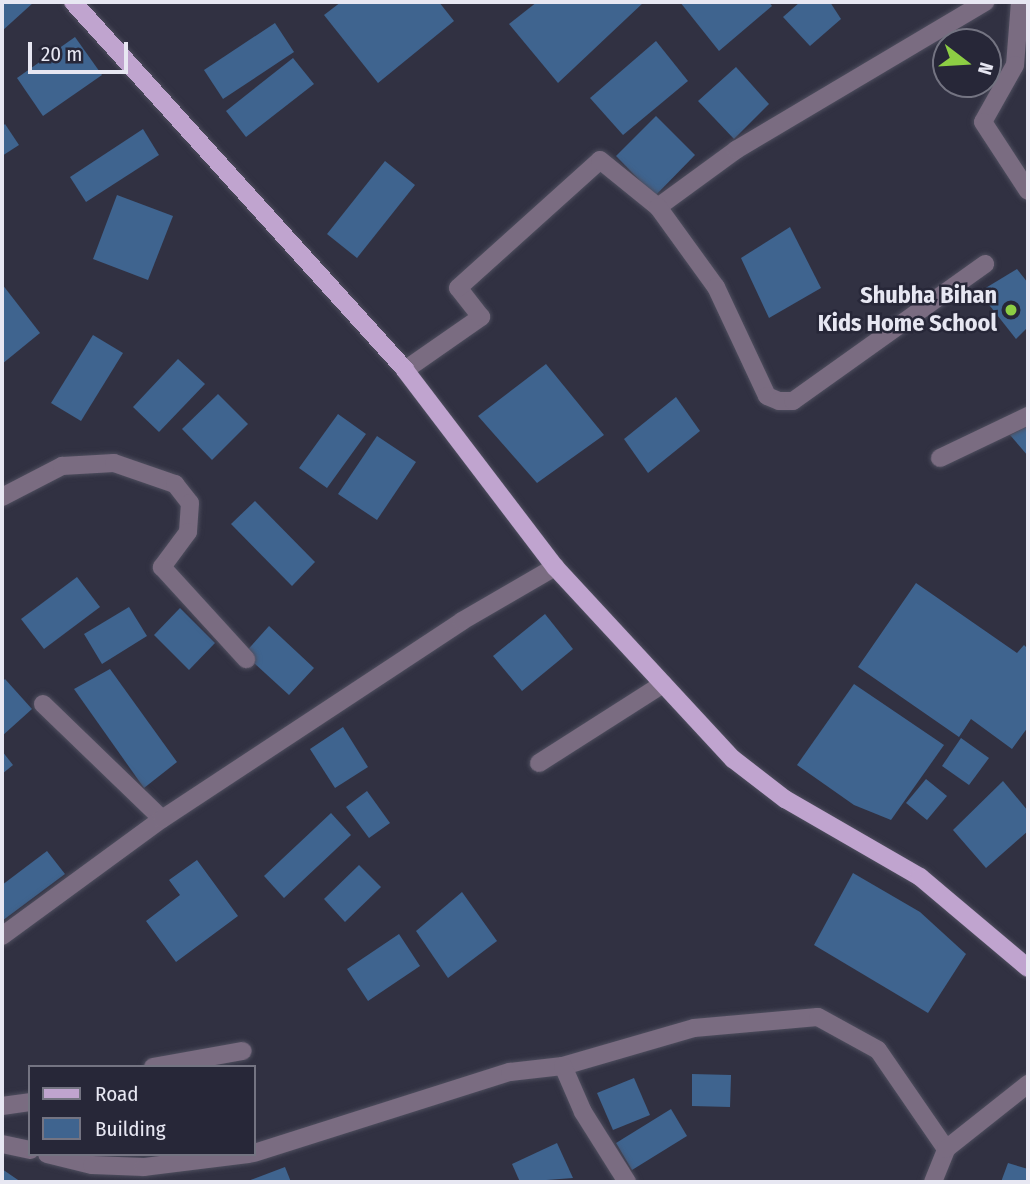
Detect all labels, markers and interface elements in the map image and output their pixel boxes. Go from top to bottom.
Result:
scale bar [32,28,131,72]
north arrow [932,28,1002,98]
text: 20 m [41,41,82,67]
text: N [973,60,998,78]
place label: Shubha Bihan Kids Home School [818,282,997,338]
marker: Shubha Bihan Kids Home School [1003,302,1019,318]
legend [28,1065,256,1156]
text: Road [95,1081,139,1107]
text: Building [95,1116,166,1142]

